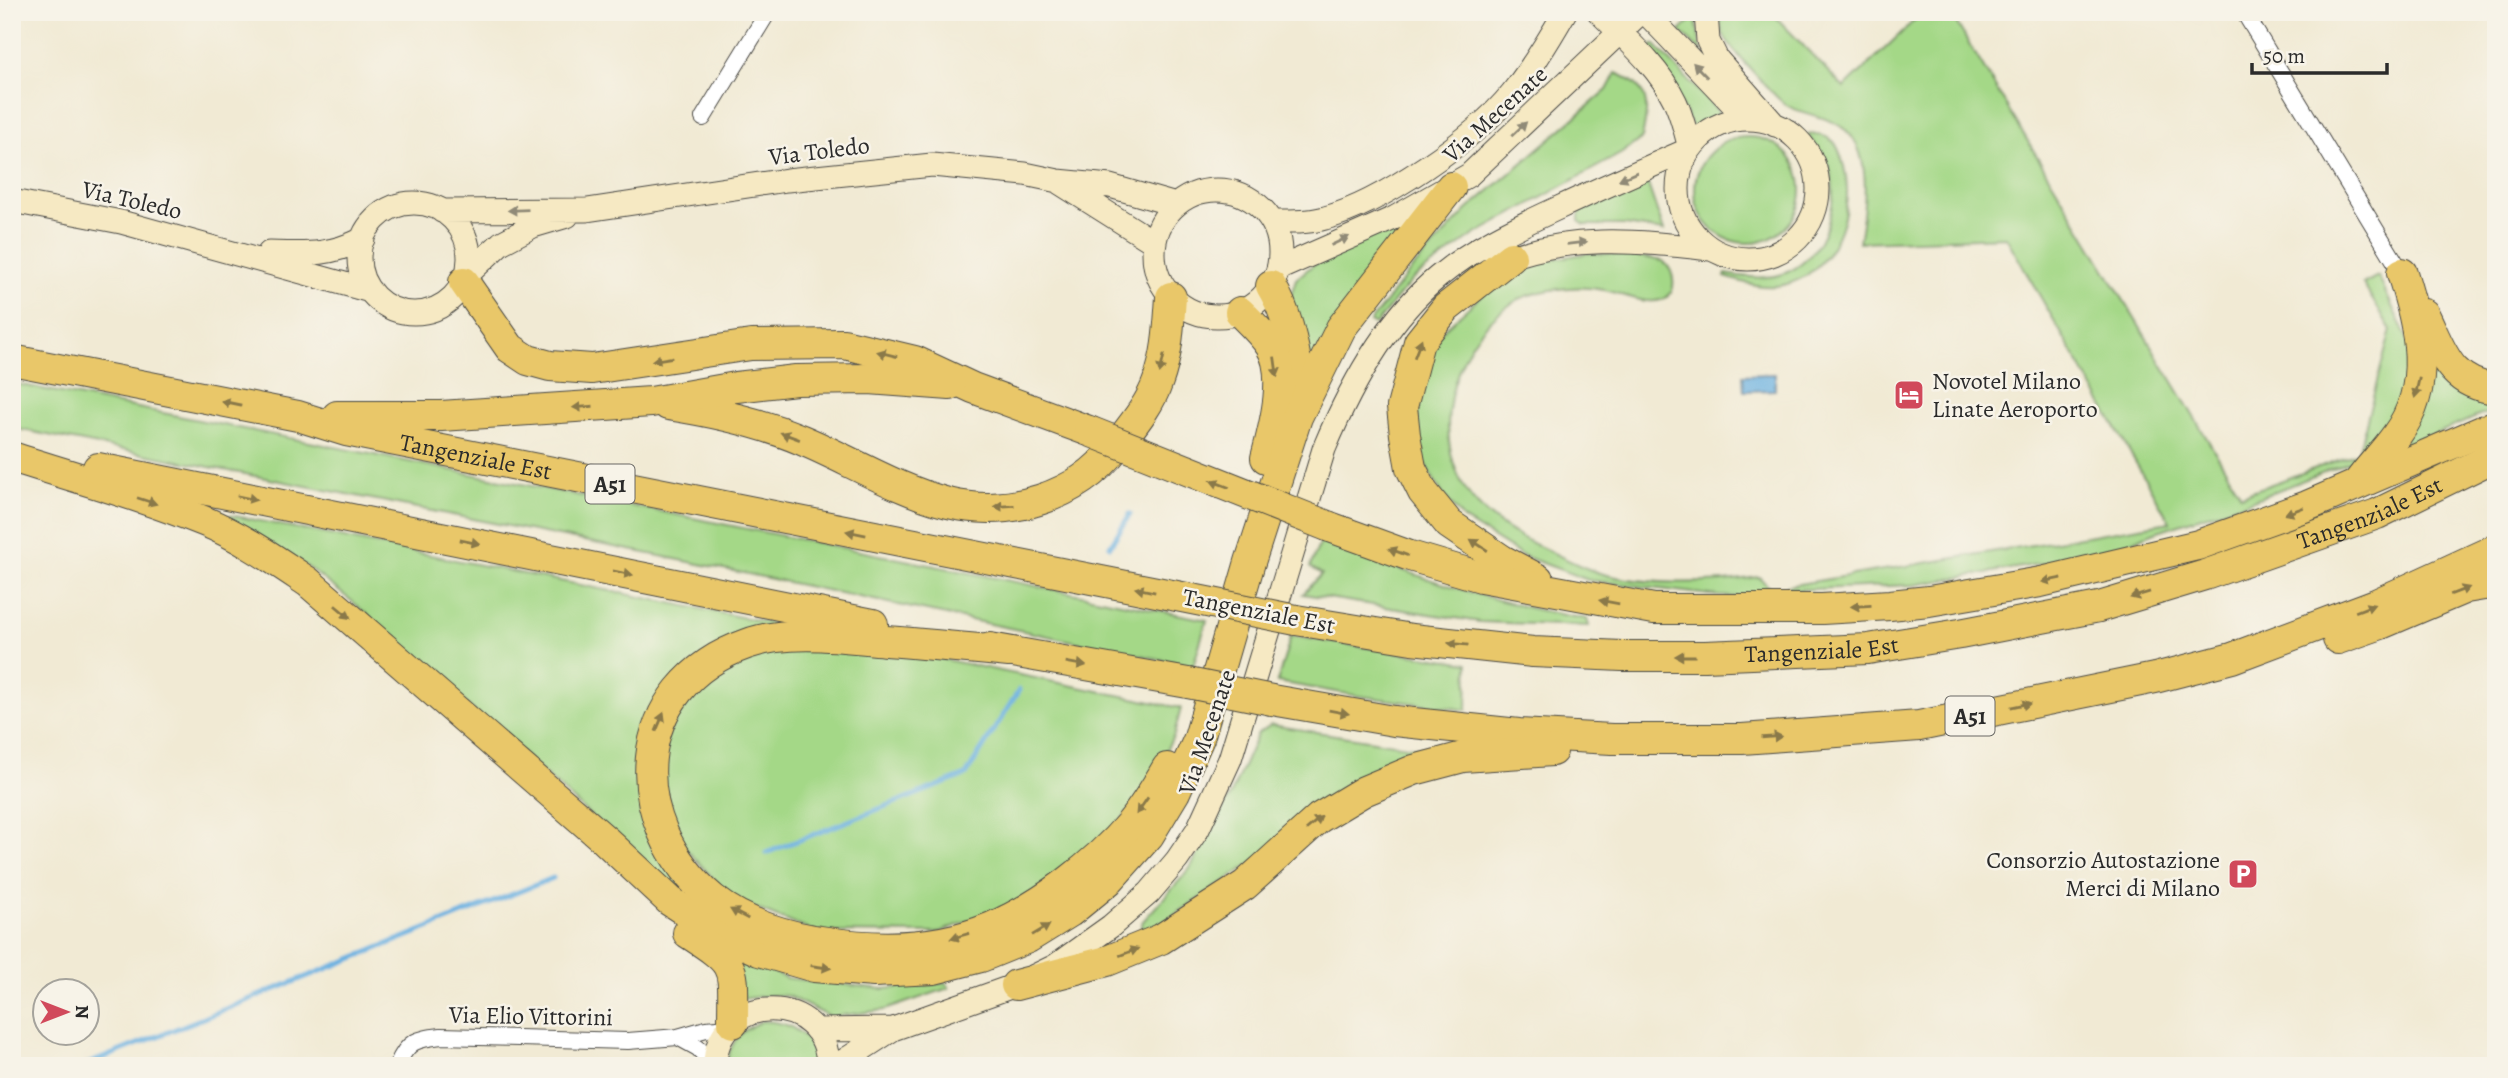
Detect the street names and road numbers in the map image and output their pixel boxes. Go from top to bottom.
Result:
street label: Via Mecenate [1435,58,1554,170]
street label: Via Toledo [766,129,871,173]
street label: Via Toledo [78,173,185,227]
street label: Tangenziale Est [397,426,555,488]
road number: A51 [586,464,634,504]
street label: Tangenziale Est [2293,469,2448,557]
street label: Tangenziale Est [1180,581,1338,641]
street label: Tangenziale Est [1744,628,1901,670]
street label: Via Mecenate [1170,665,1243,800]
road number: A51 [1946,696,1994,736]
street label: Via Elio Vittorini [448,999,613,1033]

